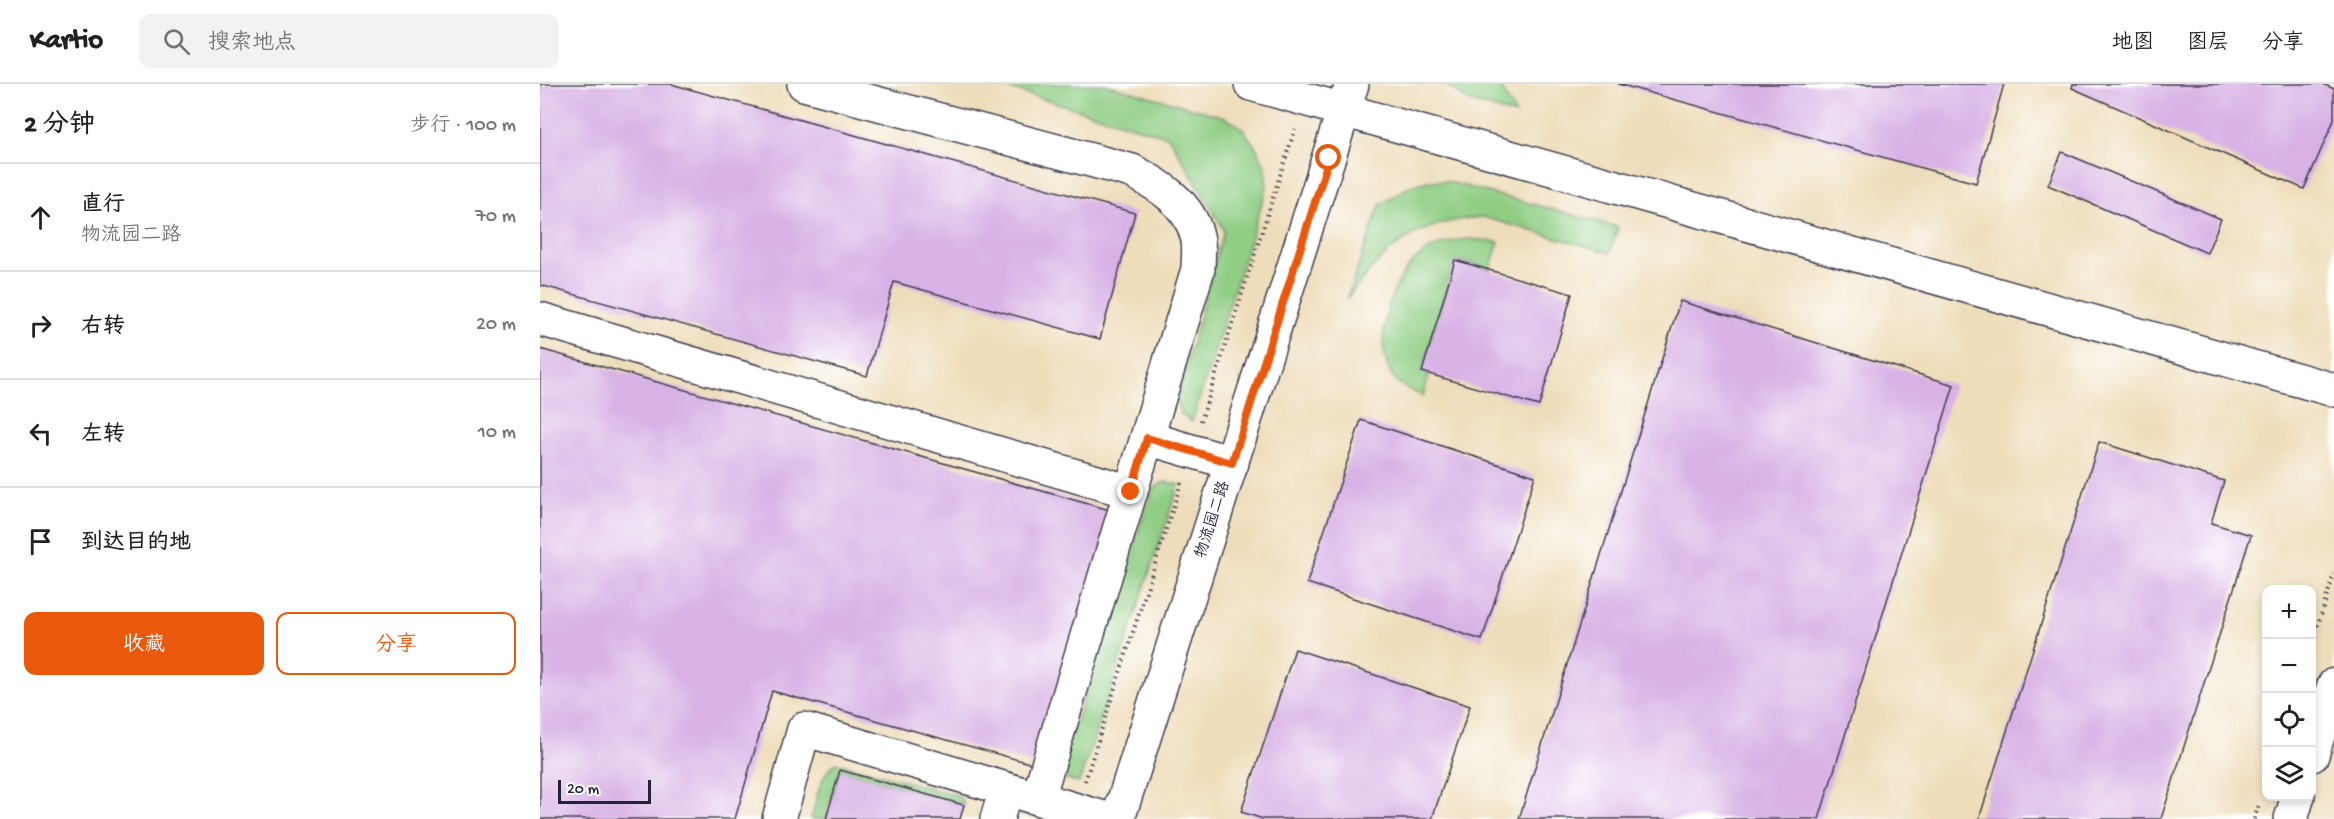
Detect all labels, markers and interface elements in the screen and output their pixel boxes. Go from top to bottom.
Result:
search box [139,14,559,68]
text: Kartio [30,25,103,58]
icon: search [160,25,193,58]
text: 搜索地点 [208,31,296,57]
text: 地图 [2112,32,2154,57]
text: 图层 [2187,32,2229,57]
text: 分享 [2262,32,2304,57]
text: 2 分钟 [24,111,95,142]
text: 步行 · 100 m [411,115,516,138]
route start [1315,144,1341,170]
text: 直行 [81,193,125,219]
icon: ahead [24,201,57,234]
text: 70 m [475,206,516,229]
text: 物流园二路 [81,225,181,248]
icon: right [24,309,57,342]
text: 20 m [476,314,516,337]
text: 右转 [81,315,125,341]
icon: left [24,417,57,450]
text: 10 m [478,422,516,445]
text: 左转 [81,423,125,449]
route end [1117,478,1143,504]
street label: 物流园二路 [1191,478,1235,561]
icon: arrive [24,525,57,558]
text: 到达目的地 [81,531,191,557]
map controls [2262,585,2316,801]
button: + [2262,585,2316,639]
button: 收藏 [24,612,264,675]
button: 分享 [276,612,516,675]
button: − [2262,639,2316,693]
button: locate [2262,693,2316,747]
button: layers [2262,747,2316,801]
scale bar [558,777,651,804]
text: 20 m [567,781,599,800]

